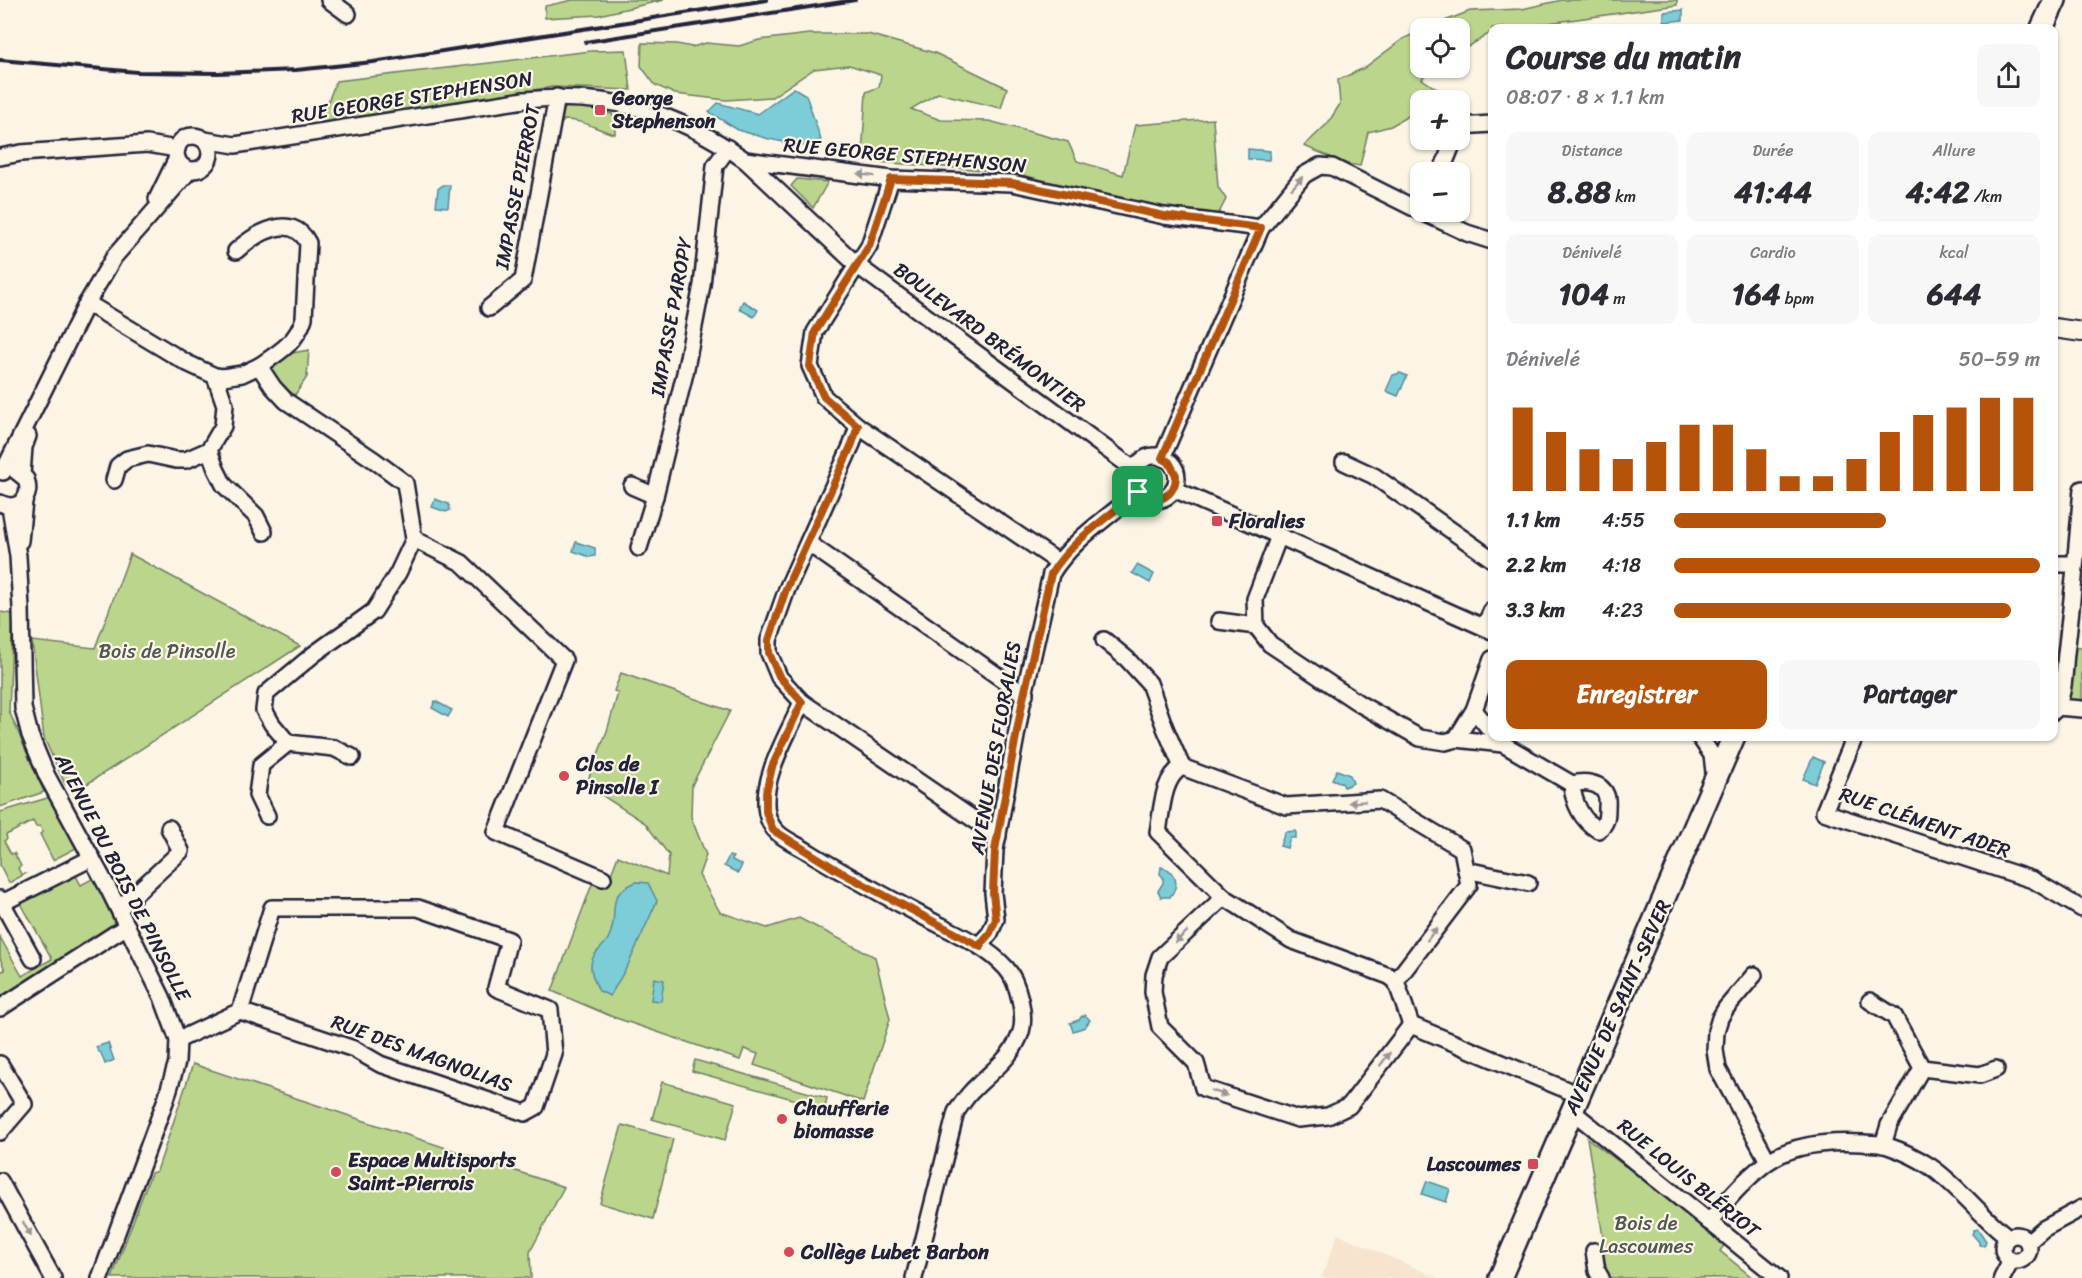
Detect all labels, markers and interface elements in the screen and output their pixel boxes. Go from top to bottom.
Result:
map controls [1410,18,1470,222]
button: locate [1410,18,1470,78]
text: Course du matin [1506,28,1741,86]
button: share [1977,44,2040,107]
street label: RUE GEORGE STEPHENSON [289,61,535,134]
text: 08:07 · 8 × 1.1 km [1506,80,1665,115]
place label: George Stephenson [611,81,716,139]
button: + [1410,90,1470,150]
street label: IMPASSE PIERROT [484,100,551,273]
marker: George Stephenson [593,103,607,117]
street label: RUE GEORGE STEPHENSON [782,127,1028,184]
text: Distance [1562,136,1622,165]
text: Durée [1752,136,1794,165]
text: Allure [1933,136,1975,165]
button: − [1410,162,1470,222]
text: 8.88 [1548,165,1611,219]
text: 41:44 [1734,165,1812,219]
text: 4:42 [1906,165,1969,219]
one-way arrow [856,171,875,180]
one-way arrow [1290,175,1304,190]
text: km [1611,182,1636,211]
text: /km [1969,182,2002,211]
street label: IMPASSE PAROPY [640,234,703,401]
text: Dénivelé [1562,238,1622,267]
text: Cardio [1750,238,1796,267]
text: kcal [1939,238,1969,267]
street label: BOULEVARD BRÉMONTIER [886,253,1094,422]
text: 104 [1558,267,1609,321]
text: 164 [1732,267,1780,321]
text: 644 [1927,267,1981,321]
text: m [1609,284,1626,313]
text: bpm [1780,284,1814,313]
text: Dénivelé [1506,342,1580,377]
text: 50–59 m [1959,342,2040,377]
pin [1112,466,1163,517]
icon: arrive [1121,475,1154,508]
text: 1.1 km [1506,503,1560,538]
text: 4:55 [1602,503,1645,538]
place label: Floralies [1228,504,1306,539]
marker: Floralies [1210,514,1224,528]
text: 2.2 km [1506,548,1566,583]
text: 4:18 [1602,548,1641,583]
text: 3.3 km [1506,593,1565,628]
text: 4:23 [1602,593,1643,628]
park label: Bois de Pinsolle [99,634,236,669]
street label: AVENUE DES FLORALIES [959,639,1031,858]
button: Enregistrer [1506,660,1767,729]
button: Partager [1779,660,2040,729]
street label: AVENUE DU BOIS DE PINSOLLE [44,746,201,1009]
place label: Clos de Pinsolle I [575,747,660,805]
marker: Clos de Pinsolle I [557,769,571,783]
street label: RUE CLÉMENT ADER [1834,777,2015,868]
one-way arrow [1348,797,1367,806]
street label: AVENUE DE SAINT-SEVER [1554,894,1681,1122]
one-way arrow [1425,926,1438,942]
one-way arrow [1174,929,1188,943]
street label: RUE DES MAGNOLIAS [326,1004,518,1103]
one-way arrow [1378,1051,1391,1067]
one-way arrow [1210,1089,1228,1099]
place label: Chaufferie biomasse [793,1091,890,1149]
street label: RUE LOUIS BLÉRIOT [1609,1109,1770,1249]
marker: Chaufferie biomasse [775,1112,789,1126]
place label: Espace Multisports Saint-Pierrois [347,1143,517,1201]
place label: Lascoumes [1427,1147,1522,1182]
marker: Lascoumes [1526,1157,1540,1171]
marker: Espace Multisports Saint-Pierrois [329,1165,343,1179]
park label: Bois de Lascoumes [1599,1206,1694,1264]
one-way arrow [22,1221,32,1238]
place label: Collège Lubet Barbon [800,1235,989,1270]
marker: Collège Lubet Barbon [782,1245,796,1259]

